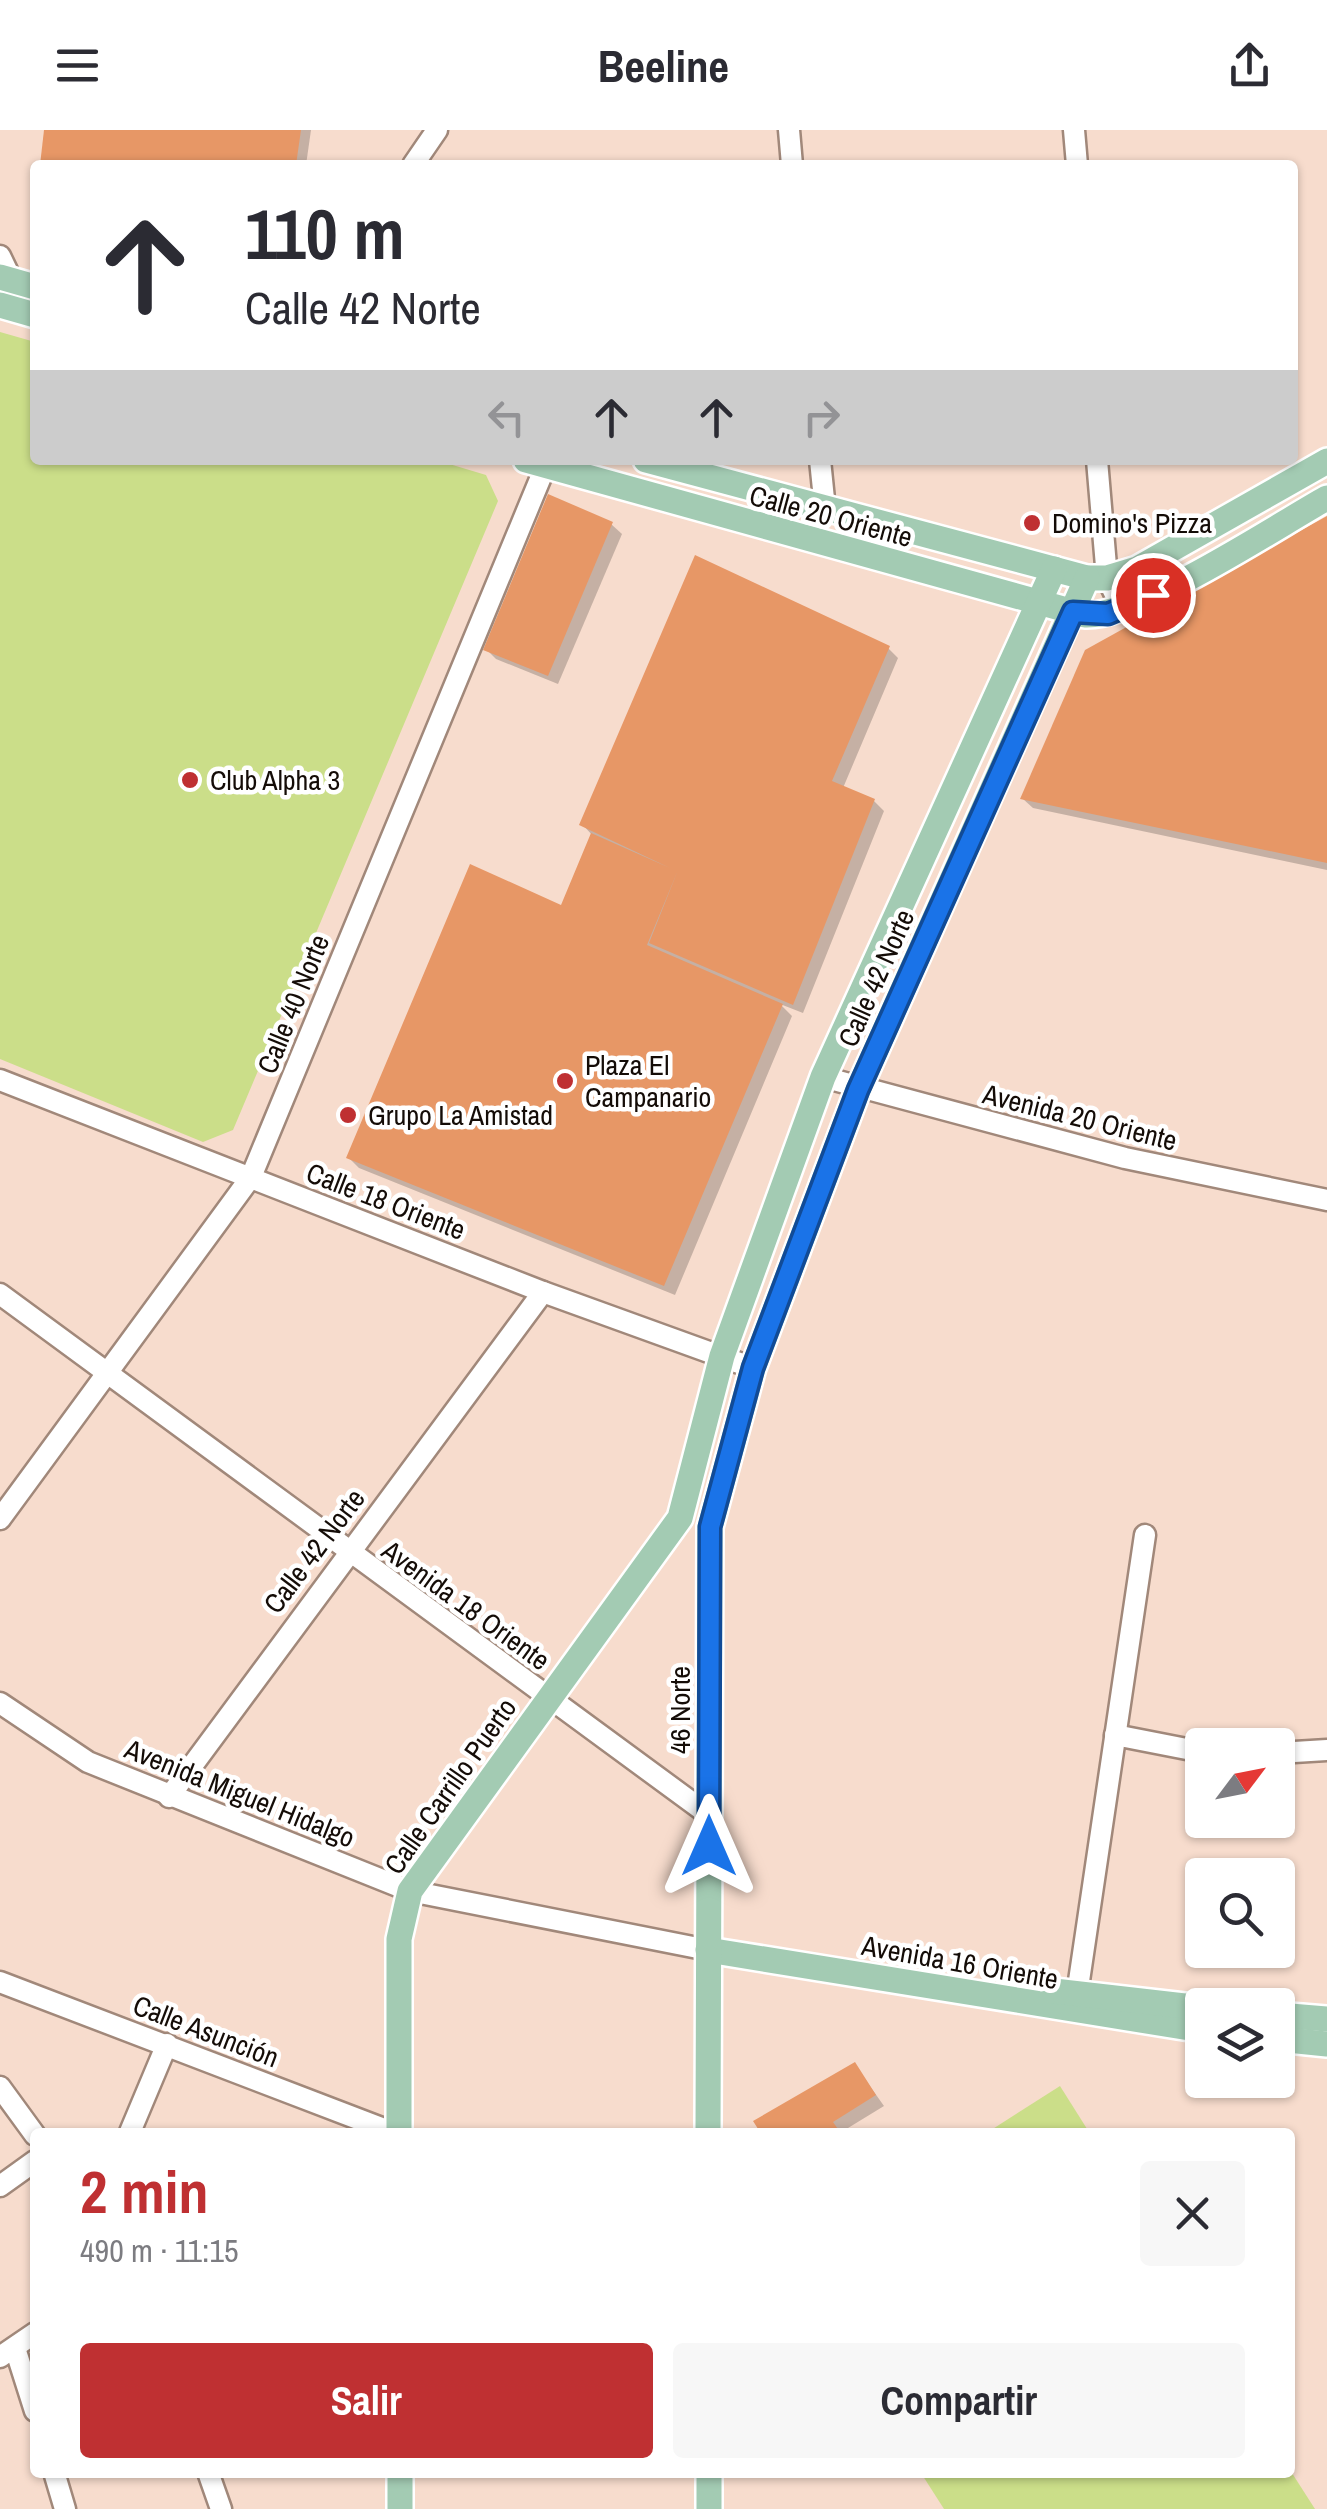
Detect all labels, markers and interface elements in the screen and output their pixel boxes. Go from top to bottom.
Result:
text: Beeline [598,35,729,96]
icon: menu [50,38,105,93]
icon: share [1222,38,1277,93]
text: 110 m [245,187,405,281]
icon: ahead [80,200,210,330]
text: Calle 42 Norte [245,277,481,338]
icon: left [479,390,534,445]
icon: ahead [584,390,639,445]
icon: ahead [689,390,744,445]
icon: right [794,390,849,445]
street label: Calle 20 Oriente [745,476,917,556]
place label: Domino's Pizza [1052,504,1212,542]
marker: Domino's Pizza [1021,512,1043,534]
pin [1111,553,1196,638]
icon: arrive [1126,568,1181,623]
place label: Club Alpha 3 [210,761,340,799]
marker: Club Alpha 3 [179,769,201,791]
street label: Calle 42 Norte [829,903,923,1053]
street label: Calle 40 Norte [248,929,338,1079]
place label: Plaza El Campanario [585,1046,711,1116]
marker: Plaza El Campanario [554,1070,576,1092]
street label: Avenida 20 Oriente [978,1074,1181,1159]
place label: Grupo La Amistad [368,1096,553,1134]
marker: Grupo La Amistad [337,1104,359,1126]
street label: Calle 18 Oriente [301,1153,471,1249]
street label: Calle 42 Norte [255,1481,373,1621]
street label: Avenida 18 Oriente [374,1531,558,1679]
street label: 46 Norte [661,1666,699,1754]
street label: Calle Carrillo Puerto [375,1690,525,1882]
north arrow [1185,1728,1295,1838]
map controls [1185,1728,1295,2098]
street label: Avenida Miguel Hidalgo [119,1729,361,1856]
position arrow [657,1794,761,1898]
button: search [1185,1858,1295,1968]
street label: Avenida 16 Oriente [858,1926,1061,1998]
street label: Calle Asunción [128,1986,284,2076]
button: layers [1185,1988,1295,2098]
text: 2 min [80,2151,209,2232]
button: close [1140,2161,1245,2266]
text: 490 m · 11:15 [80,2229,239,2272]
button: Salir [80,2343,653,2458]
button: Compartir [673,2343,1245,2458]

